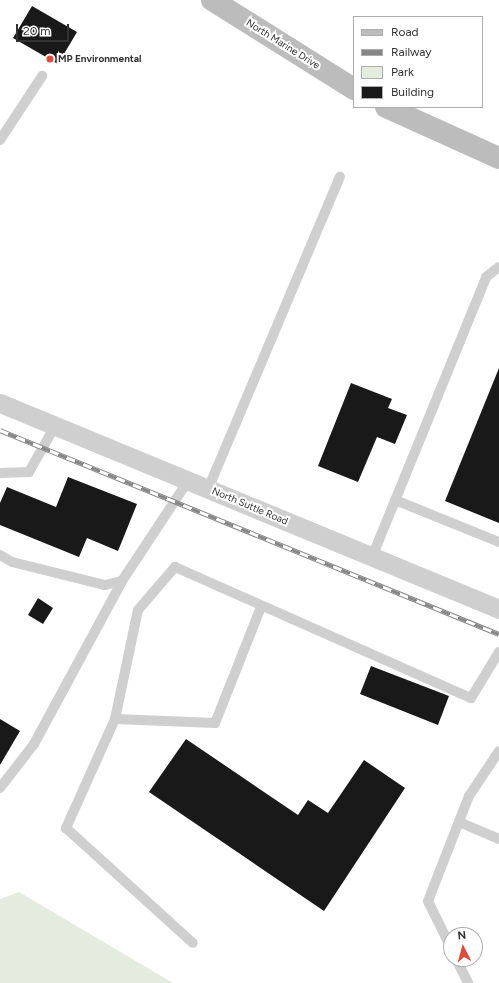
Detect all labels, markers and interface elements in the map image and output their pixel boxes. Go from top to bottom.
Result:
scale bar [18,16,71,42]
street label: North Marine Drive [244,16,322,72]
legend [353,16,483,108]
text: 20 m [23,24,51,38]
text: Road [391,25,419,39]
text: Railway [391,45,432,59]
place label: MP Environmental [58,53,142,65]
marker: MP Environmental [45,54,55,64]
text: Park [391,65,414,79]
text: Building [391,85,434,99]
street label: North Suttle Road [210,485,290,527]
north arrow [443,927,483,967]
text: N [457,929,467,942]

